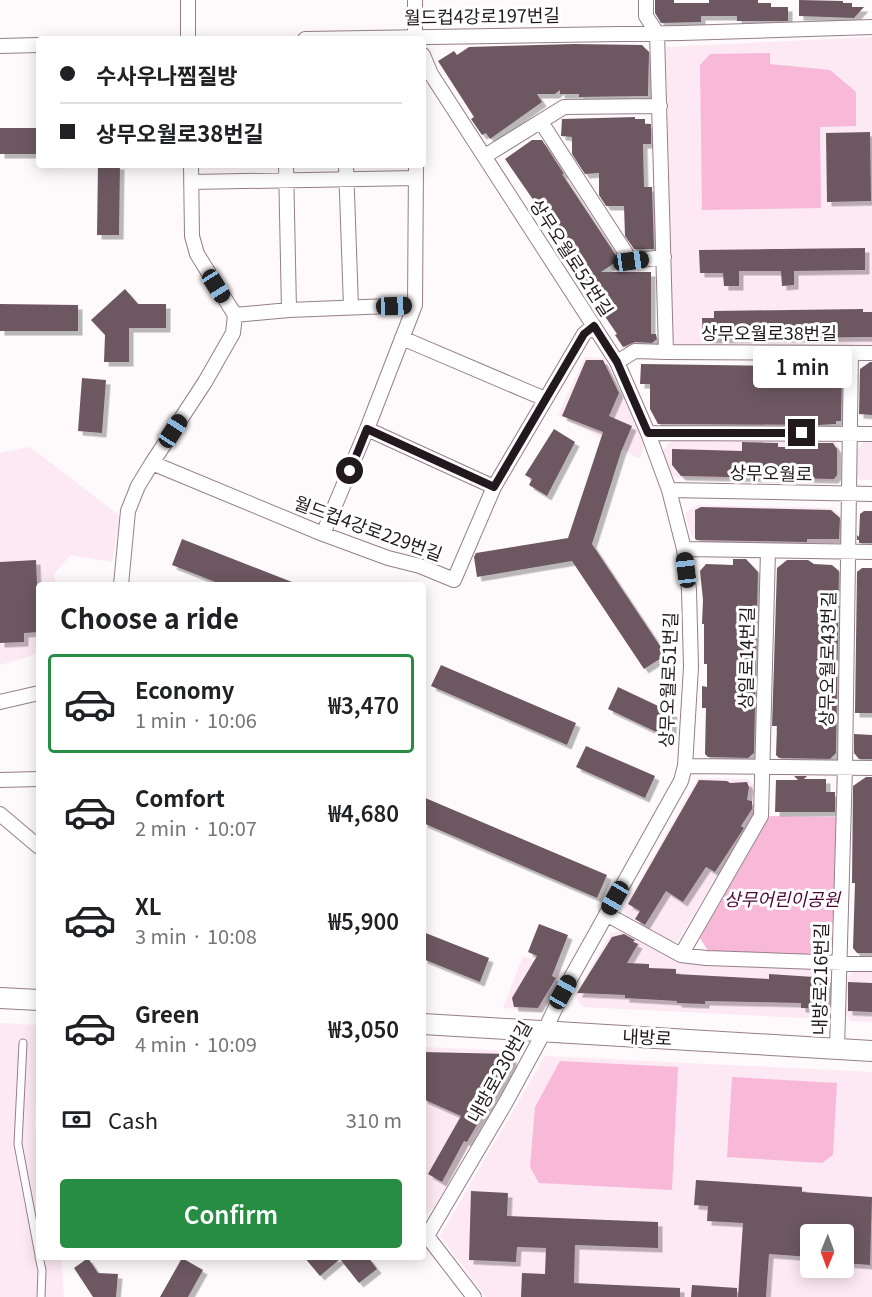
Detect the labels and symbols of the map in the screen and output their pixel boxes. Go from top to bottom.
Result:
street label: 월드컵4강로197번길 [404,1,560,29]
street label: 상무오월로52번길 [525,193,621,321]
car [612,250,650,272]
car [199,266,233,306]
car [376,296,412,316]
street label: 상무오월로38번길 [701,319,837,345]
callout: 1 min [752,346,852,388]
car [156,411,190,451]
route end [788,419,815,446]
route start [336,457,363,484]
street label: 상무오월로 [729,458,813,486]
street label: 월드컵4강로229번길 [291,488,446,566]
car [675,551,697,589]
street label: 상무오월로43번길 [812,591,840,727]
street label: 상일로14번길 [731,606,759,710]
street label: 상무오월로51번길 [652,612,682,748]
car [598,878,632,918]
park label: 상무어린이공원 [724,885,841,911]
street label: 내방로216번길 [805,922,833,1036]
car [546,972,580,1012]
street label: 내방로230번길 [460,1015,537,1127]
street label: 내방로 [622,1022,673,1050]
north arrow [800,1224,854,1278]

